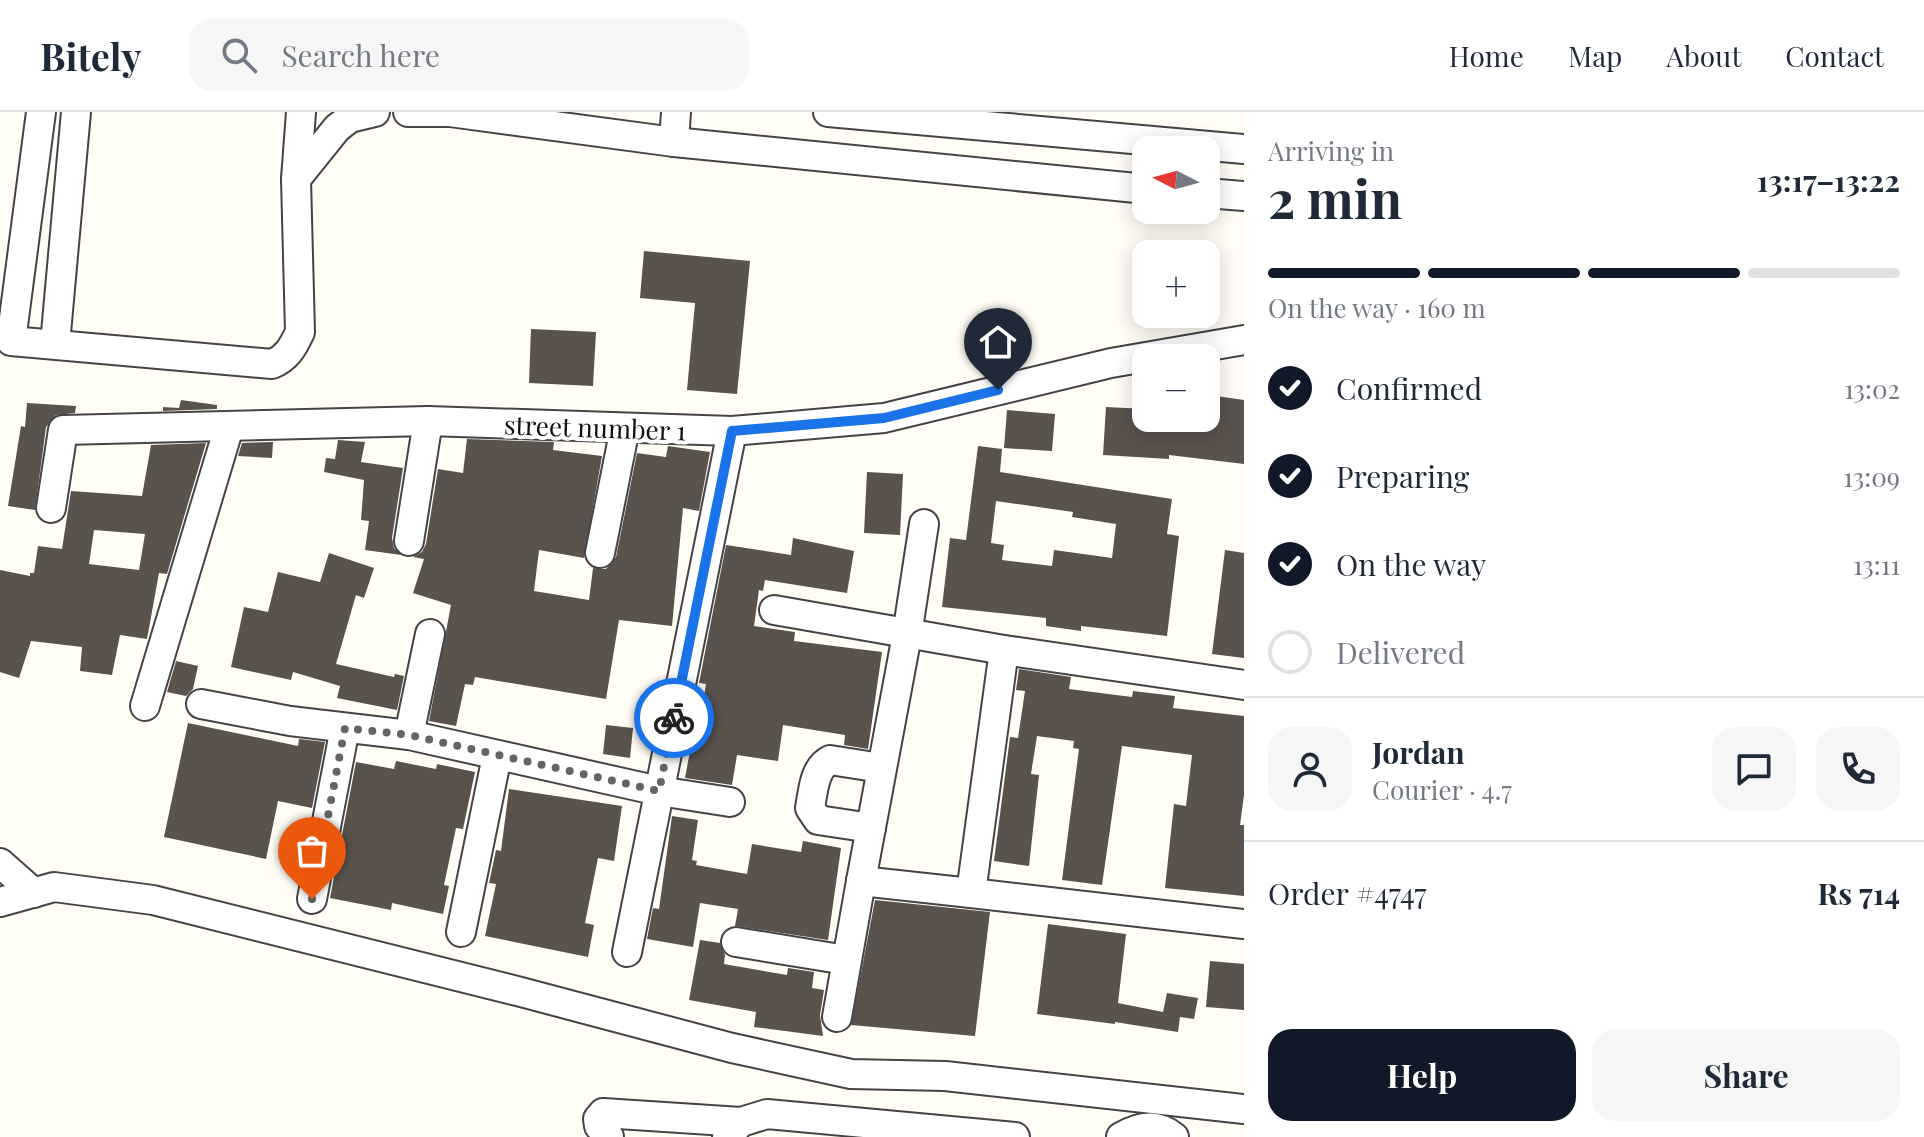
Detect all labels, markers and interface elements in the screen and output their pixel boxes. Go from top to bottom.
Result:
search box [189,19,749,91]
text: Bitely [40,30,141,81]
icon: search [217,33,261,77]
text: Search here [281,35,440,75]
text: Home [1449,37,1524,74]
text: Map [1568,37,1622,74]
text: About [1666,37,1741,74]
text: Contact [1785,37,1884,74]
text: Arriving in [1268,133,1394,168]
north arrow [1132,136,1220,224]
map controls [1132,136,1220,432]
text: 13:17–13:22 [1757,160,1900,200]
text: 2 min [1268,163,1402,232]
button: + [1132,240,1220,328]
text: On the way · 160 m [1268,290,1486,325]
pin [964,308,1032,390]
icon: home [976,320,1020,364]
button: − [1132,344,1220,432]
icon: check [1268,366,1312,410]
text: Confirmed [1336,368,1482,408]
text: 13:02 [1844,371,1900,406]
street label: street number 1 [503,406,687,448]
icon: check [1268,454,1312,498]
text: Preparing [1336,456,1469,496]
text: 13:09 [1843,459,1900,494]
icon: check [1268,542,1312,586]
text: On the way [1336,544,1486,584]
text: 13:11 [1853,547,1900,582]
text: Delivered [1336,632,1465,672]
courier [634,678,714,758]
icon: bike [652,696,696,740]
button: person [1268,727,1352,811]
button: chat [1712,727,1796,811]
button: phone [1816,727,1900,811]
text: Jordan [1372,732,1465,772]
text: Courier · 4.7 [1372,772,1512,807]
pin [278,817,346,899]
icon: bag [290,829,334,873]
text: Order #4747 [1268,873,1427,913]
text: Rs 714 [1817,873,1900,913]
button: Help [1268,1029,1576,1121]
button: Share [1592,1029,1900,1121]

